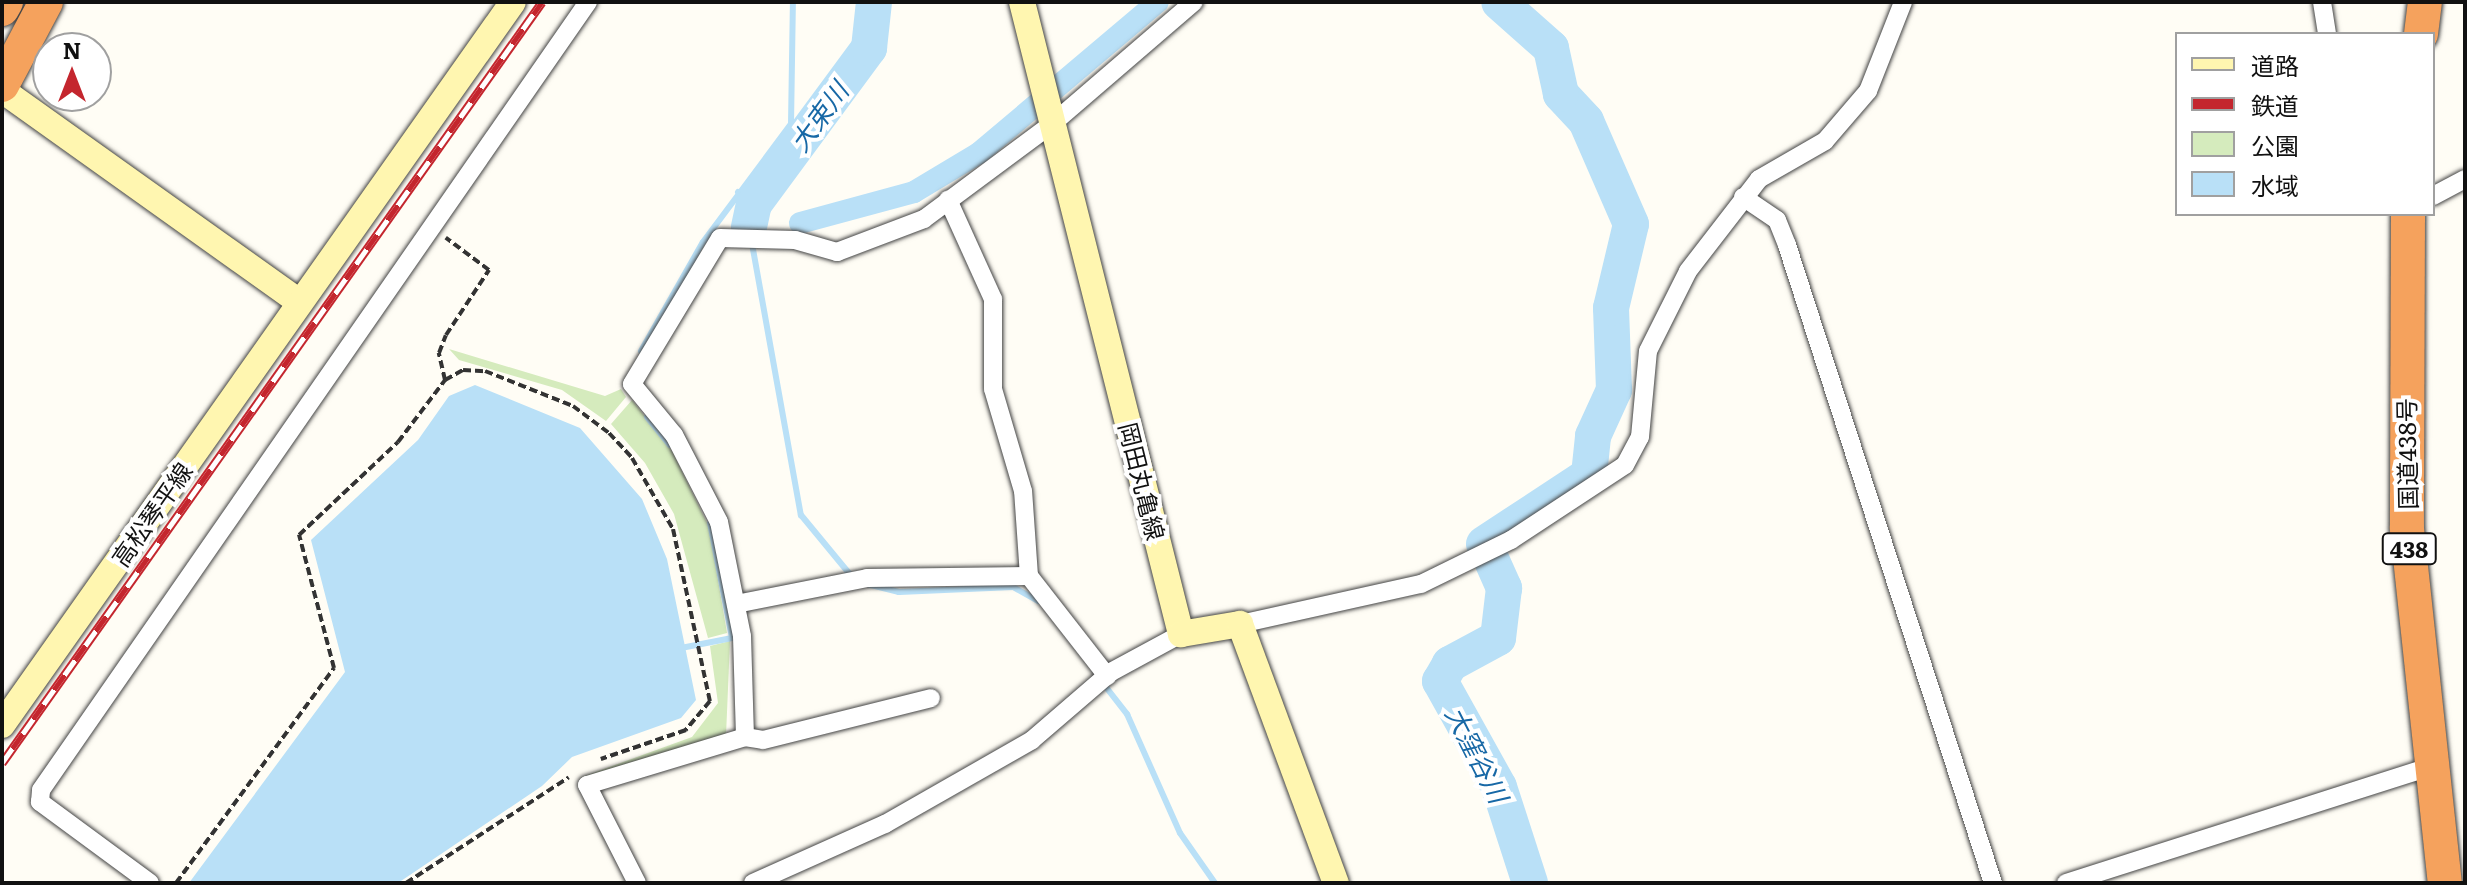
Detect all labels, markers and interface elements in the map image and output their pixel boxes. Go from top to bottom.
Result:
north arrow [32,32,112,112]
legend [2175,32,2435,216]
text: N [63,33,81,66]
text: 道路 [2251,47,2299,82]
water label: 大束川 [782,75,854,157]
text: 鉄道 [2251,87,2299,122]
text: 公園 [2251,127,2299,162]
text: 水域 [2251,167,2299,202]
street label: 国道438号 [2391,398,2421,510]
street label: 岡田丸亀線 [1115,419,1171,543]
street label: 高松琴平線 [105,457,197,571]
road number: 438 [2381,531,2437,567]
water label: 大窪谷川 [1440,701,1516,807]

